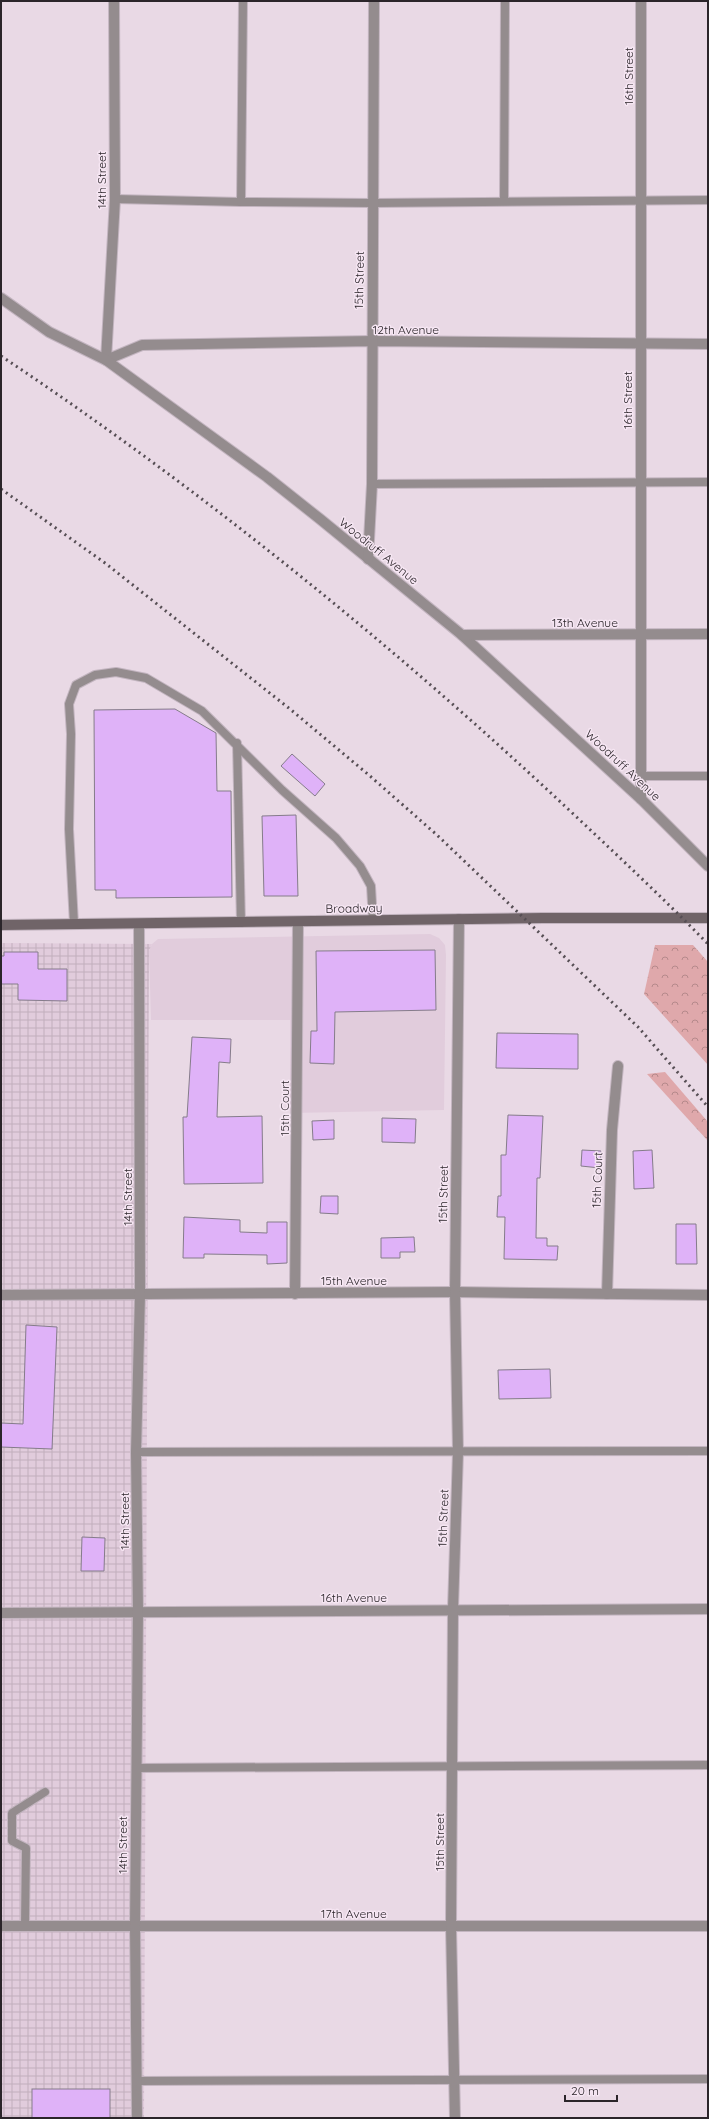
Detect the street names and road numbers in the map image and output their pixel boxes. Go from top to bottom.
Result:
street label: 16th Street [621,47,636,105]
street label: 14th Street [94,151,109,209]
street label: 15th Street [351,251,367,309]
street label: 12th Avenue [373,322,439,337]
street label: 16th Street [620,371,635,429]
street label: Woodruff Avenue [336,514,422,588]
street label: 13th Avenue [552,615,618,630]
street label: Woodruff Avenue [582,726,664,804]
street label: Broadway [325,900,383,916]
street label: 15th Court [277,1080,292,1136]
street label: 15th Court [589,1152,605,1208]
street label: 15th Street [435,1165,451,1223]
street label: 14th Street [120,1168,135,1226]
street label: 15th Avenue [321,1273,387,1288]
street label: 15th Street [434,1489,452,1547]
street label: 14th Street [117,1492,132,1550]
street label: 16th Avenue [321,1590,387,1605]
street label: 15th Street [432,1813,447,1871]
street label: 14th Street [115,1816,130,1874]
street label: 17th Avenue [321,1906,387,1921]

